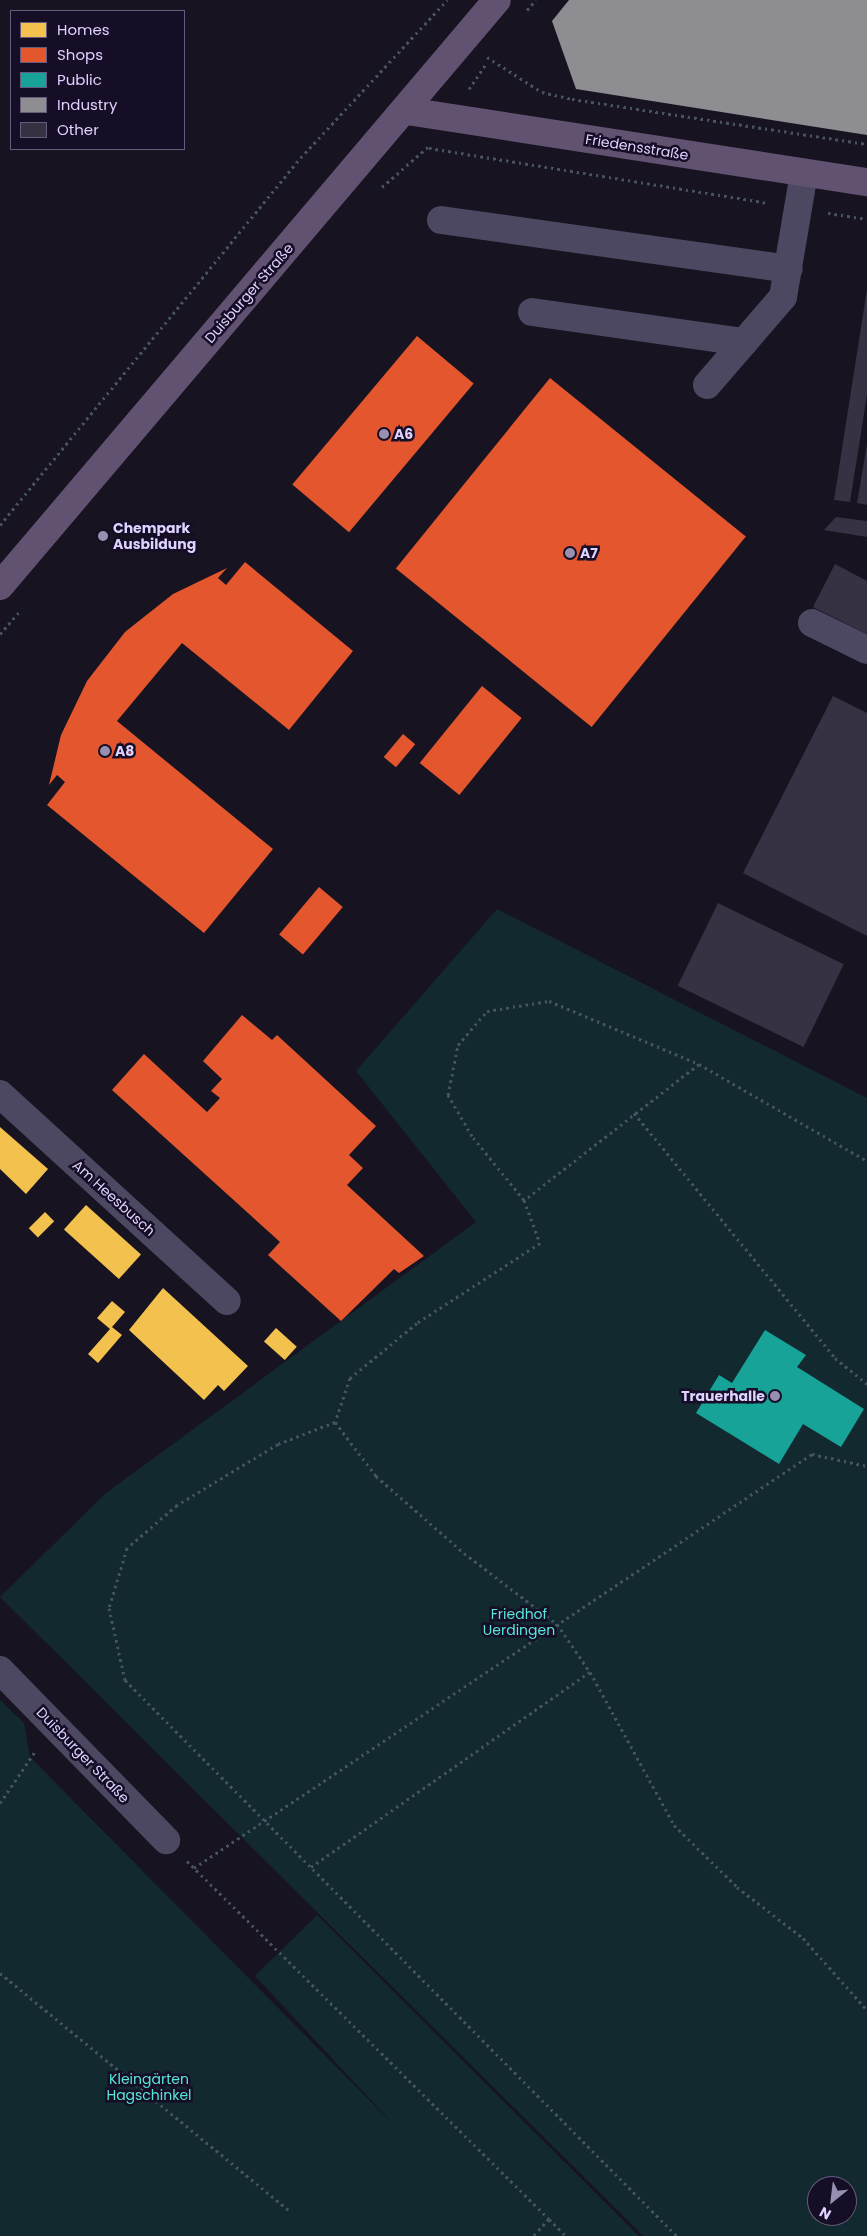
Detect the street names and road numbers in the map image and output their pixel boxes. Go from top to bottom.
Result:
street label: Friedensstraße [584,131,690,163]
street label: Duisburger Straße [201,240,297,346]
street label: Am Heesbusch [69,1157,159,1239]
street label: Duisburger Straße [33,1704,133,1806]

